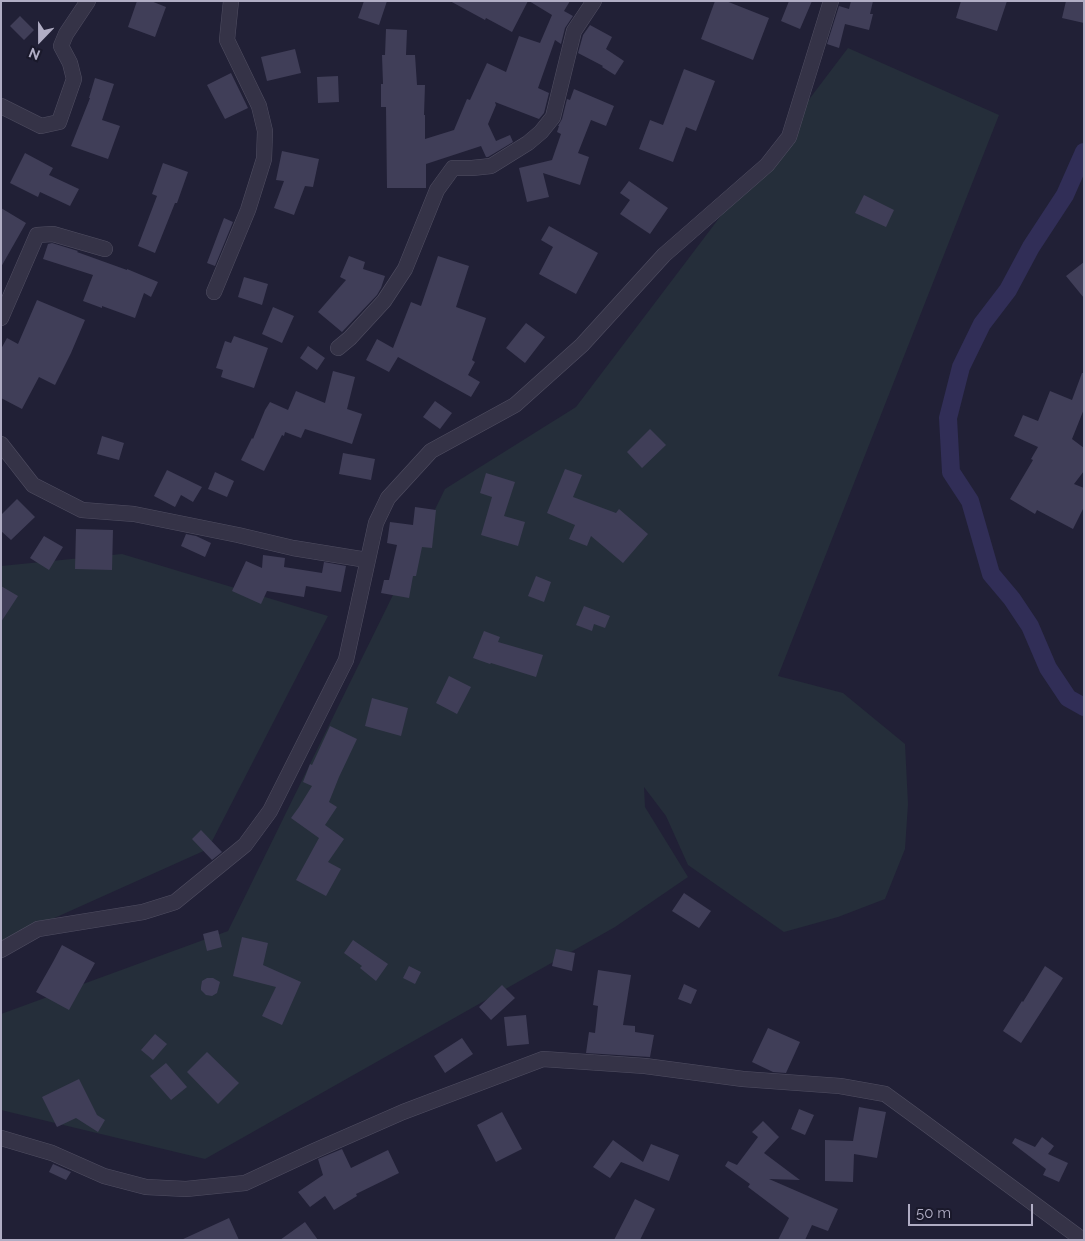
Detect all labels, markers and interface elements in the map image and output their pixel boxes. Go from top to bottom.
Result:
north arrow [15,15,65,65]
text: N [26,44,42,63]
scale bar [910,1194,1035,1226]
text: 50 m [916,1204,951,1222]

